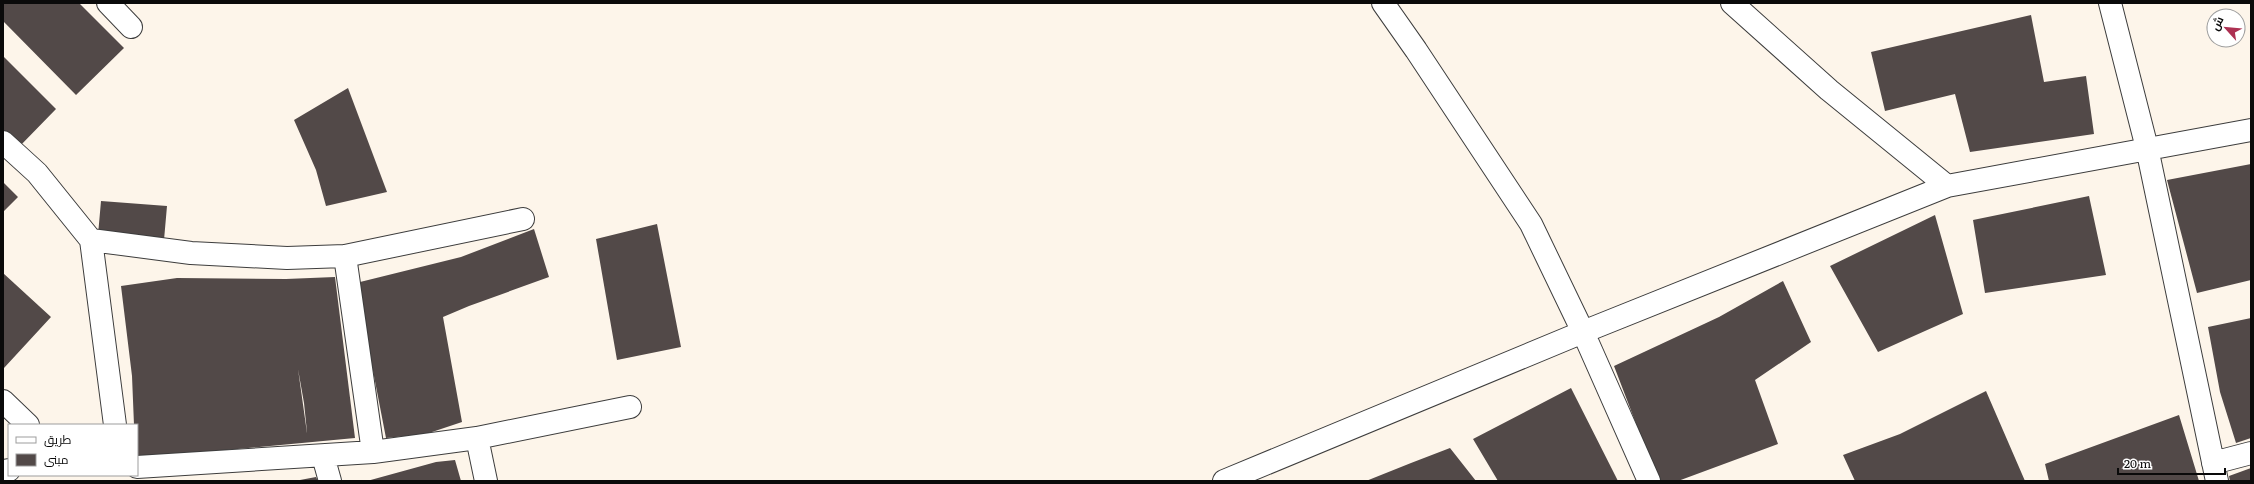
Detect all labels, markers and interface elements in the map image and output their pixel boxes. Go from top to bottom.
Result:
north arrow [2206,8,2246,48]
text: ش [2206,13,2227,33]
legend [8,424,138,476]
text: طريق [44,430,72,448]
text: مبنى [44,450,69,468]
scale bar [2118,450,2225,476]
text: 20 m [2124,454,2151,472]

